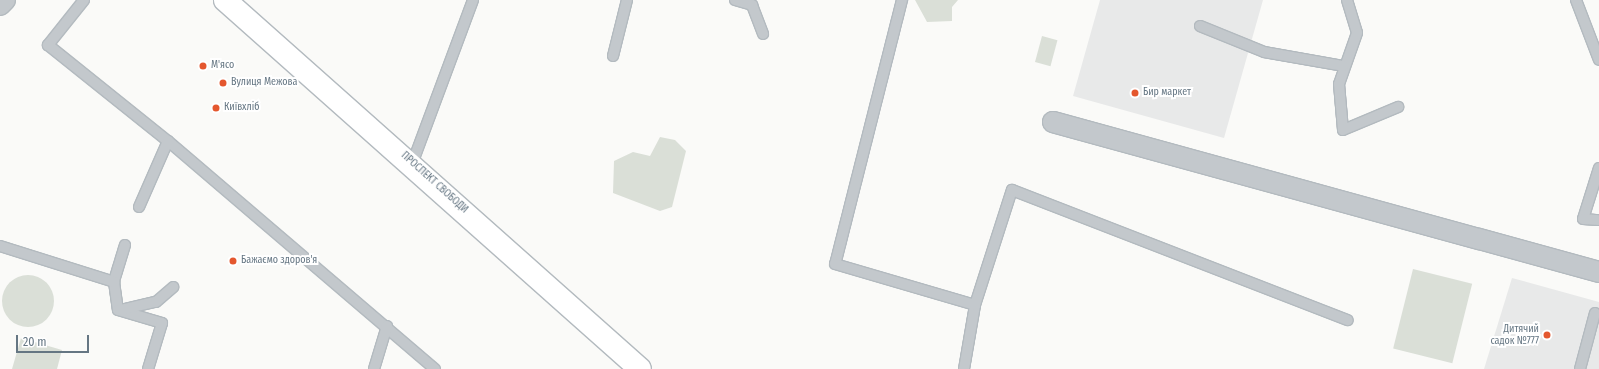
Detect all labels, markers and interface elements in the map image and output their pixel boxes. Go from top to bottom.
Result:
place label: М'ясо [211,60,234,72]
marker: М'ясо [198,61,208,71]
place label: Вулиця Межова [231,77,297,89]
marker: Вулиця Межова [218,78,228,88]
place label: Бир маркет [1143,87,1191,99]
marker: Бир маркет [1130,88,1140,98]
place label: Київхліб [224,102,259,114]
marker: Київхліб [211,103,221,113]
street label: ПРОСПЕКТ СВОБОДИ [398,150,470,216]
place label: Бажаємо здоров'я [241,255,317,267]
marker: Бажаємо здоров'я [228,256,238,266]
place label: Дитячий садок №777 [1490,323,1539,346]
scale bar [18,327,91,353]
marker: Дитячий садок №777 [1542,330,1552,340]
text: 20 m [23,335,47,349]

